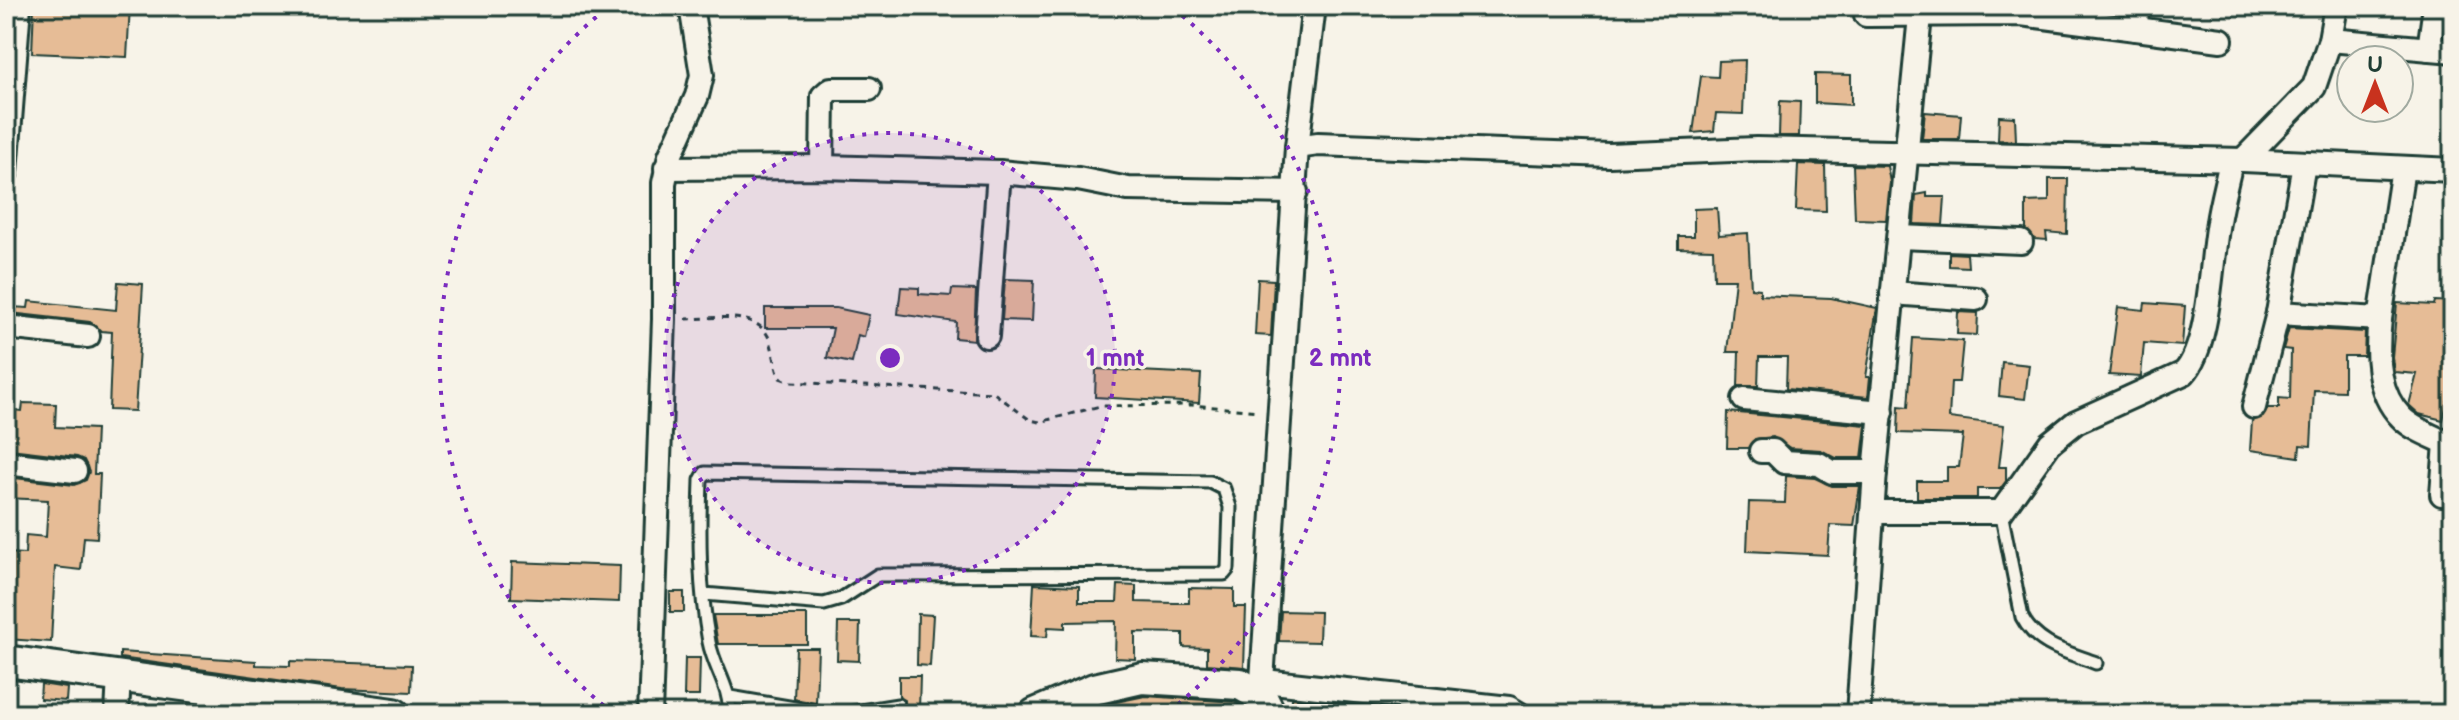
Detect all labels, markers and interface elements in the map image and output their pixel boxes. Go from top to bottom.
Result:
north arrow [2335,44,2415,124]
text: U [2367,52,2383,79]
centre of rings [876,344,904,372]
text: 1 mnt [1086,344,1144,373]
text: 2 mnt [1309,344,1371,373]

